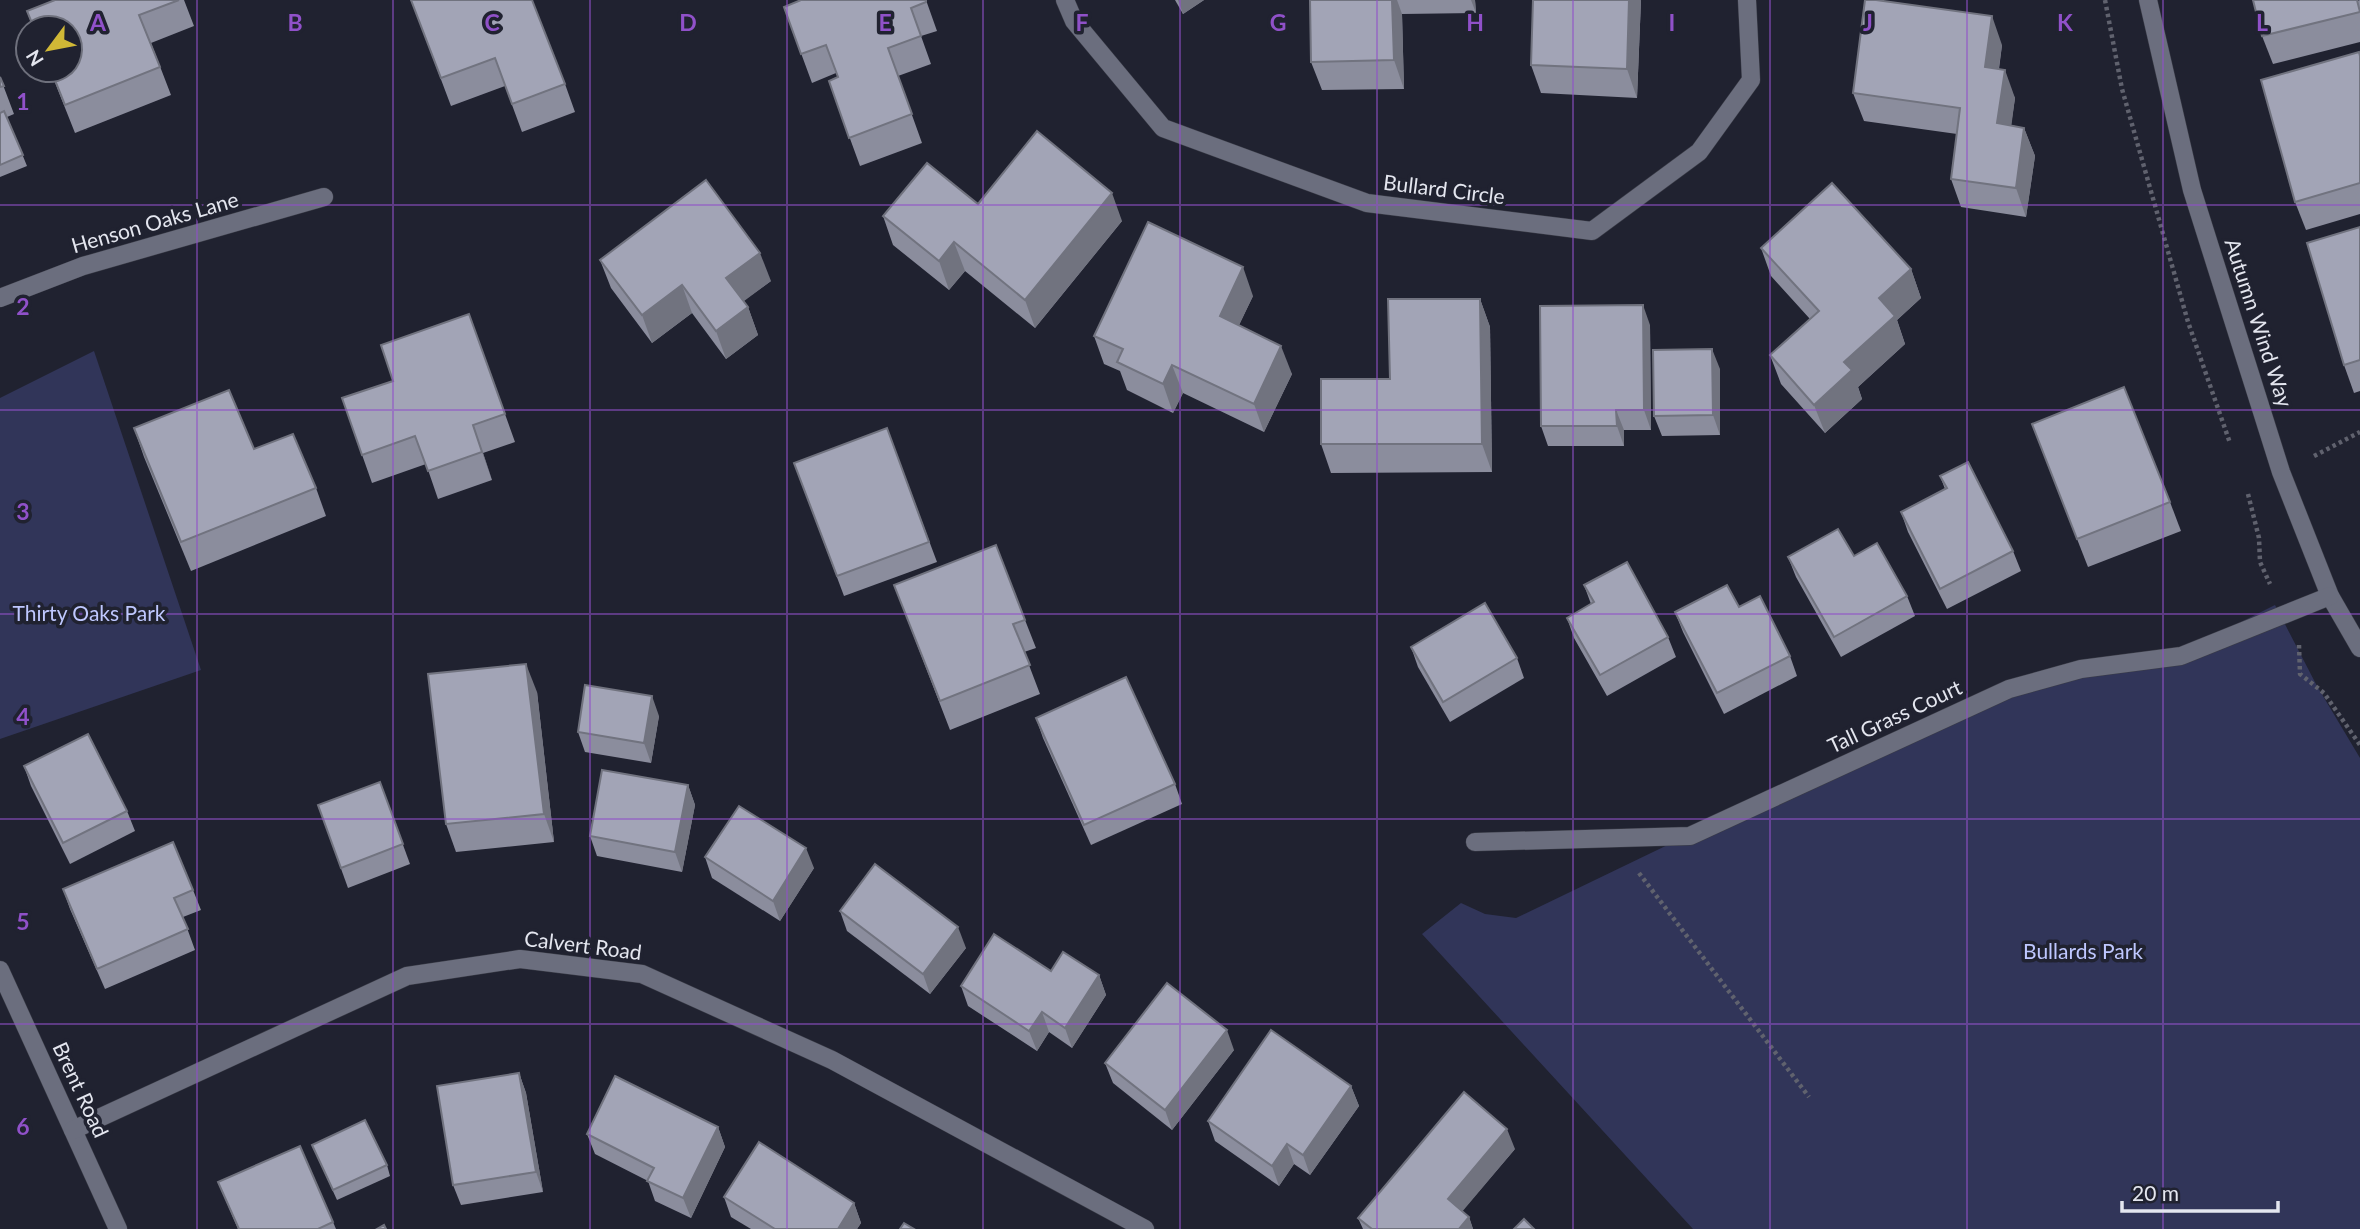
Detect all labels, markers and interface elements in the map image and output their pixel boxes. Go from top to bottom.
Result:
text: A [89,8,107,36]
text: B [287,8,303,36]
text: C [484,8,500,36]
text: D [679,8,697,36]
text: E [878,8,892,36]
text: F [1075,8,1089,36]
text: G [1270,8,1286,36]
text: H [1466,8,1484,36]
text: I [1669,8,1675,36]
text: J [1863,8,1873,36]
text: K [2057,8,2073,36]
text: L [2256,8,2268,36]
north arrow [14,14,84,84]
text: N [21,46,48,71]
text: 1 [16,87,30,115]
street label: Bullard Circle [1382,169,1506,208]
street label: Henson Oaks Lane [68,186,241,257]
street label: Autumn Wind Way [2220,235,2299,410]
text: 2 [16,292,30,320]
text: 3 [16,497,30,525]
park label: Thirty Oaks Park [13,600,166,625]
street label: Tall Grass Court [1823,673,1966,758]
text: 4 [16,702,30,730]
text: 5 [16,907,30,935]
street label: Calvert Road [523,925,643,964]
park label: Bullards Park [2023,938,2143,963]
street label: Brent Road [48,1038,114,1141]
text: 6 [16,1112,30,1140]
scale bar [2122,1170,2278,1214]
text: 20 m [2132,1180,2179,1205]

